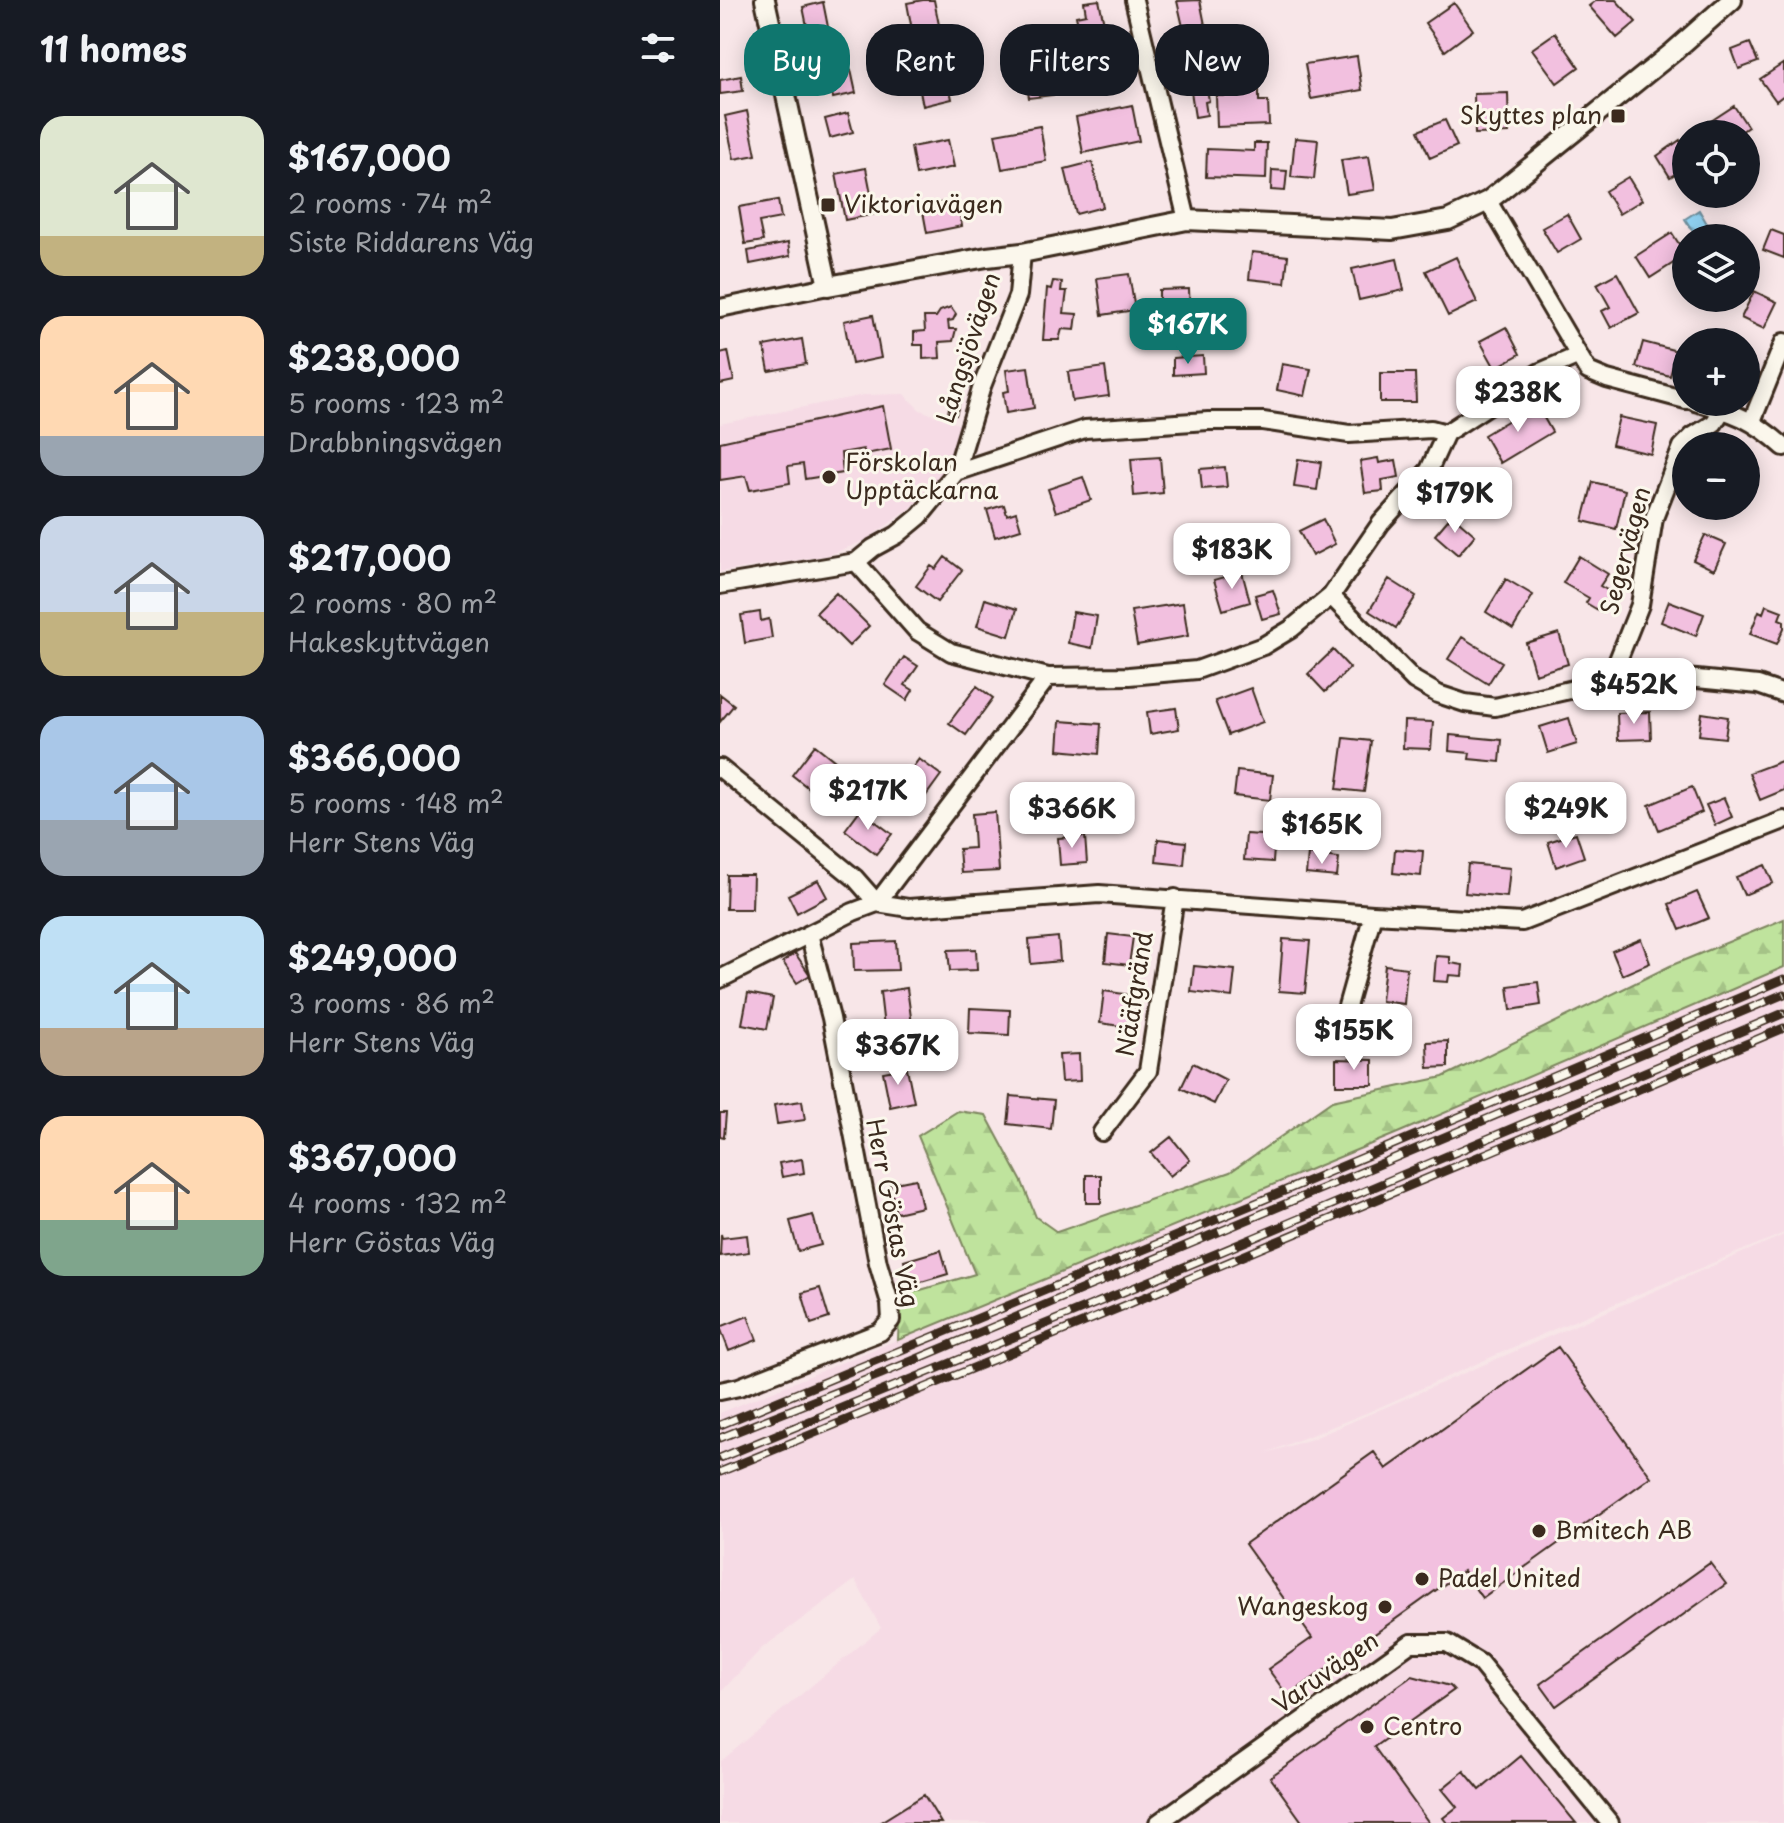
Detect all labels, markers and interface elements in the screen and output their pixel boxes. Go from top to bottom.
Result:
text: 11 homes [40,22,187,74]
chip: Buy [744,24,850,96]
chip: Rent [866,24,984,96]
chip: Filters [1000,24,1139,96]
chip: New [1155,24,1269,96]
icon: filters [636,26,680,70]
place label: Skyttes plan [1460,96,1602,132]
marker: Skyttes plan [1609,107,1627,125]
map controls [1672,120,1760,520]
button: locate [1672,120,1760,208]
text: $167,000 [288,131,451,183]
icon: home [104,148,200,244]
text: 2 rooms · 74 m² [288,183,492,222]
place label: Viktoriavägen [844,185,1003,221]
marker: Viktoriavägen [819,196,837,214]
text: Siste Riddarens Väg [288,222,534,261]
button: layers [1672,224,1760,312]
street label: Långsjövägen [926,267,1008,427]
pin: $167K [1132,298,1244,366]
text: $167K [1148,304,1228,343]
button: + [1672,328,1760,416]
text: $238,000 [288,331,460,383]
icon: home [104,348,200,444]
pin: $238K [1462,366,1574,434]
text: $238K [1474,372,1562,411]
text: 5 rooms · 123 m² [288,383,504,422]
text: Drabbningsvägen [288,422,503,461]
button: − [1672,432,1760,520]
place label: Förskolan Upptäckarna [845,443,998,507]
pin: $179K [1399,467,1511,535]
marker: Förskolan Upptäckarna [820,468,838,486]
text: $179K [1416,473,1494,512]
street label: Segervägen [1590,482,1658,619]
pin: $183K [1176,523,1288,591]
text: $183K [1191,529,1273,568]
text: $217,000 [288,531,451,583]
icon: home [104,548,200,644]
text: 2 rooms · 80 m² [288,583,497,622]
text: Hakeskyttvägen [288,622,490,661]
pin: $452K [1578,658,1690,726]
text: $452K [1590,664,1678,703]
text: $366,000 [288,731,461,783]
icon: home [104,748,200,844]
pin: $217K [812,764,924,832]
text: $217K [828,770,908,809]
pin: $366K [1016,782,1128,850]
pin: $249K [1510,782,1622,850]
text: 5 rooms · 148 m² [288,783,504,822]
text: $366K [1028,788,1116,827]
text: $249K [1523,788,1609,827]
pin: $165K [1266,798,1378,866]
text: $165K [1281,804,1363,843]
text: Herr Stens Väg [288,822,475,861]
street label: Nääfgränd [1105,928,1161,1059]
text: $249,000 [288,931,457,983]
icon: home [104,948,200,1044]
text: 3 rooms · 86 m² [288,983,495,1022]
pin: $155K [1298,1004,1410,1072]
text: $155K [1314,1010,1394,1049]
pin: $367K [842,1019,954,1087]
text: Herr Stens Väg [288,1022,475,1061]
text: $367K [855,1025,941,1064]
street label: Herr Göstas Väg [858,1115,930,1310]
text: $367,000 [288,1131,457,1183]
icon: home [104,1148,200,1244]
text: 4 rooms · 132 m² [288,1183,507,1222]
text: Herr Göstas Väg [288,1222,495,1261]
place label: Bmitech AB [1555,1511,1692,1547]
marker: Bmitech AB [1530,1522,1548,1540]
place label: Padel United [1438,1559,1581,1595]
marker: Padel United [1413,1570,1431,1588]
place label: Wangeskog [1237,1587,1369,1623]
marker: Wangeskog [1376,1598,1394,1616]
street label: Varuvägen [1264,1622,1385,1721]
place label: Centro [1383,1707,1462,1743]
marker: Centro [1358,1718,1376,1736]

